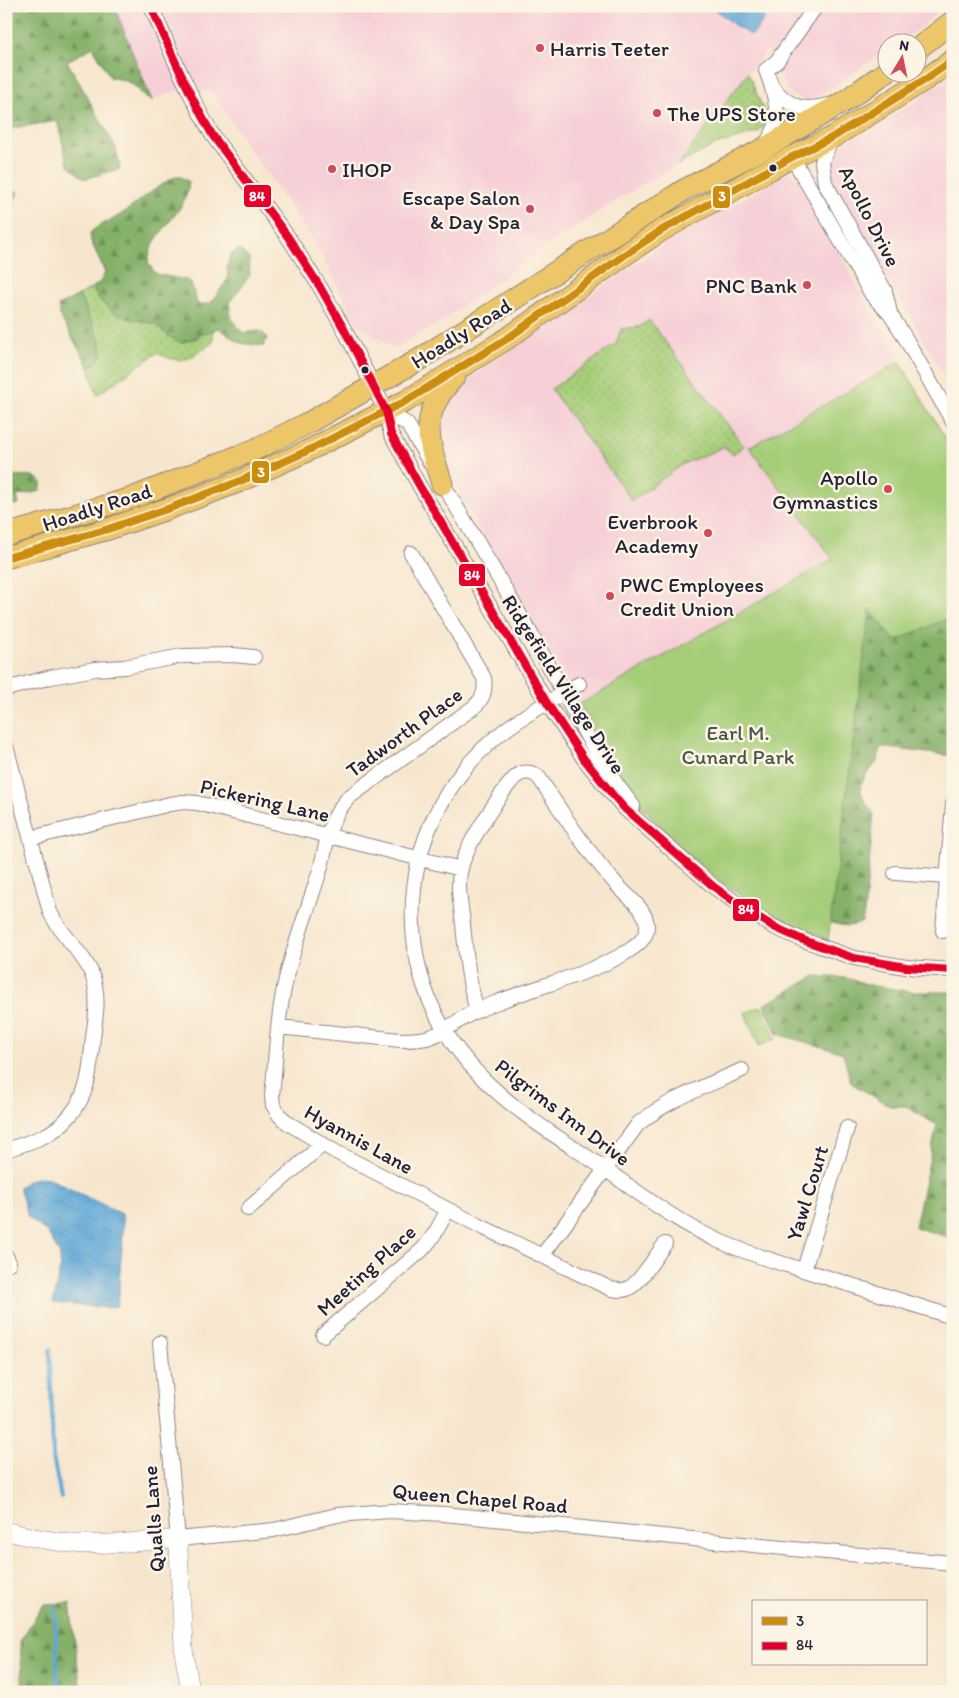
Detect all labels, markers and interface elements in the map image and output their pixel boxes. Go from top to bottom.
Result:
north arrow [876,32,926,82]
place label: Harris Teeter [550,36,669,61]
text: N [898,36,910,55]
marker: Harris Teeter [534,42,546,54]
place label: The UPS Store [667,101,796,126]
marker: The UPS Store [651,107,663,119]
place label: IHOP [342,157,392,182]
street label: Apollo Drive [834,161,906,271]
marker: IHOP [326,163,338,175]
unlabelled marker [768,163,778,173]
line badge: 84 [243,184,272,208]
place label: Escape Salon & Day Spa [402,185,520,234]
line badge: 3 [712,185,731,209]
text: 84 [249,188,266,205]
text: 3 [718,188,726,205]
marker: Escape Salon & Day Spa [524,203,536,215]
place label: PNC Bank [706,273,797,298]
marker: PNC Bank [801,279,813,291]
street label: Hoadly Road [406,292,516,374]
unlabelled marker [360,365,370,375]
line badge: 3 [251,460,270,484]
text: 3 [257,464,265,481]
place label: Apollo Gymnastics [772,465,878,514]
street label: Hoadly Road [39,477,155,536]
marker: Apollo Gymnastics [882,483,894,495]
place label: Everbrook Academy [608,509,698,558]
marker: Everbrook Academy [702,527,714,539]
line badge: 84 [458,563,486,587]
text: 84 [464,567,481,584]
place label: PWC Employees Credit Union [620,572,764,621]
street label: Ridgefield Village Drive [497,590,631,778]
marker: PWC Employees Credit Union [604,590,616,602]
street label: Tadworth Place [341,681,467,783]
park label: Earl M. Cunard Park [681,720,795,769]
street label: Pickering Lane [198,773,332,827]
line badge: 84 [732,898,760,922]
text: 84 [738,901,755,918]
street label: Pilgrims Inn Drive [491,1053,635,1171]
street label: Hyannis Lane [300,1099,418,1179]
street label: Yawl Court [781,1142,833,1244]
street label: Meeting Place [311,1219,421,1321]
street label: Qualls Lane [137,1465,169,1573]
street label: Queen Chapel Road [391,1478,569,1518]
legend [752,1600,926,1666]
text: 3 [796,1612,804,1630]
text: 84 [796,1636,813,1654]

